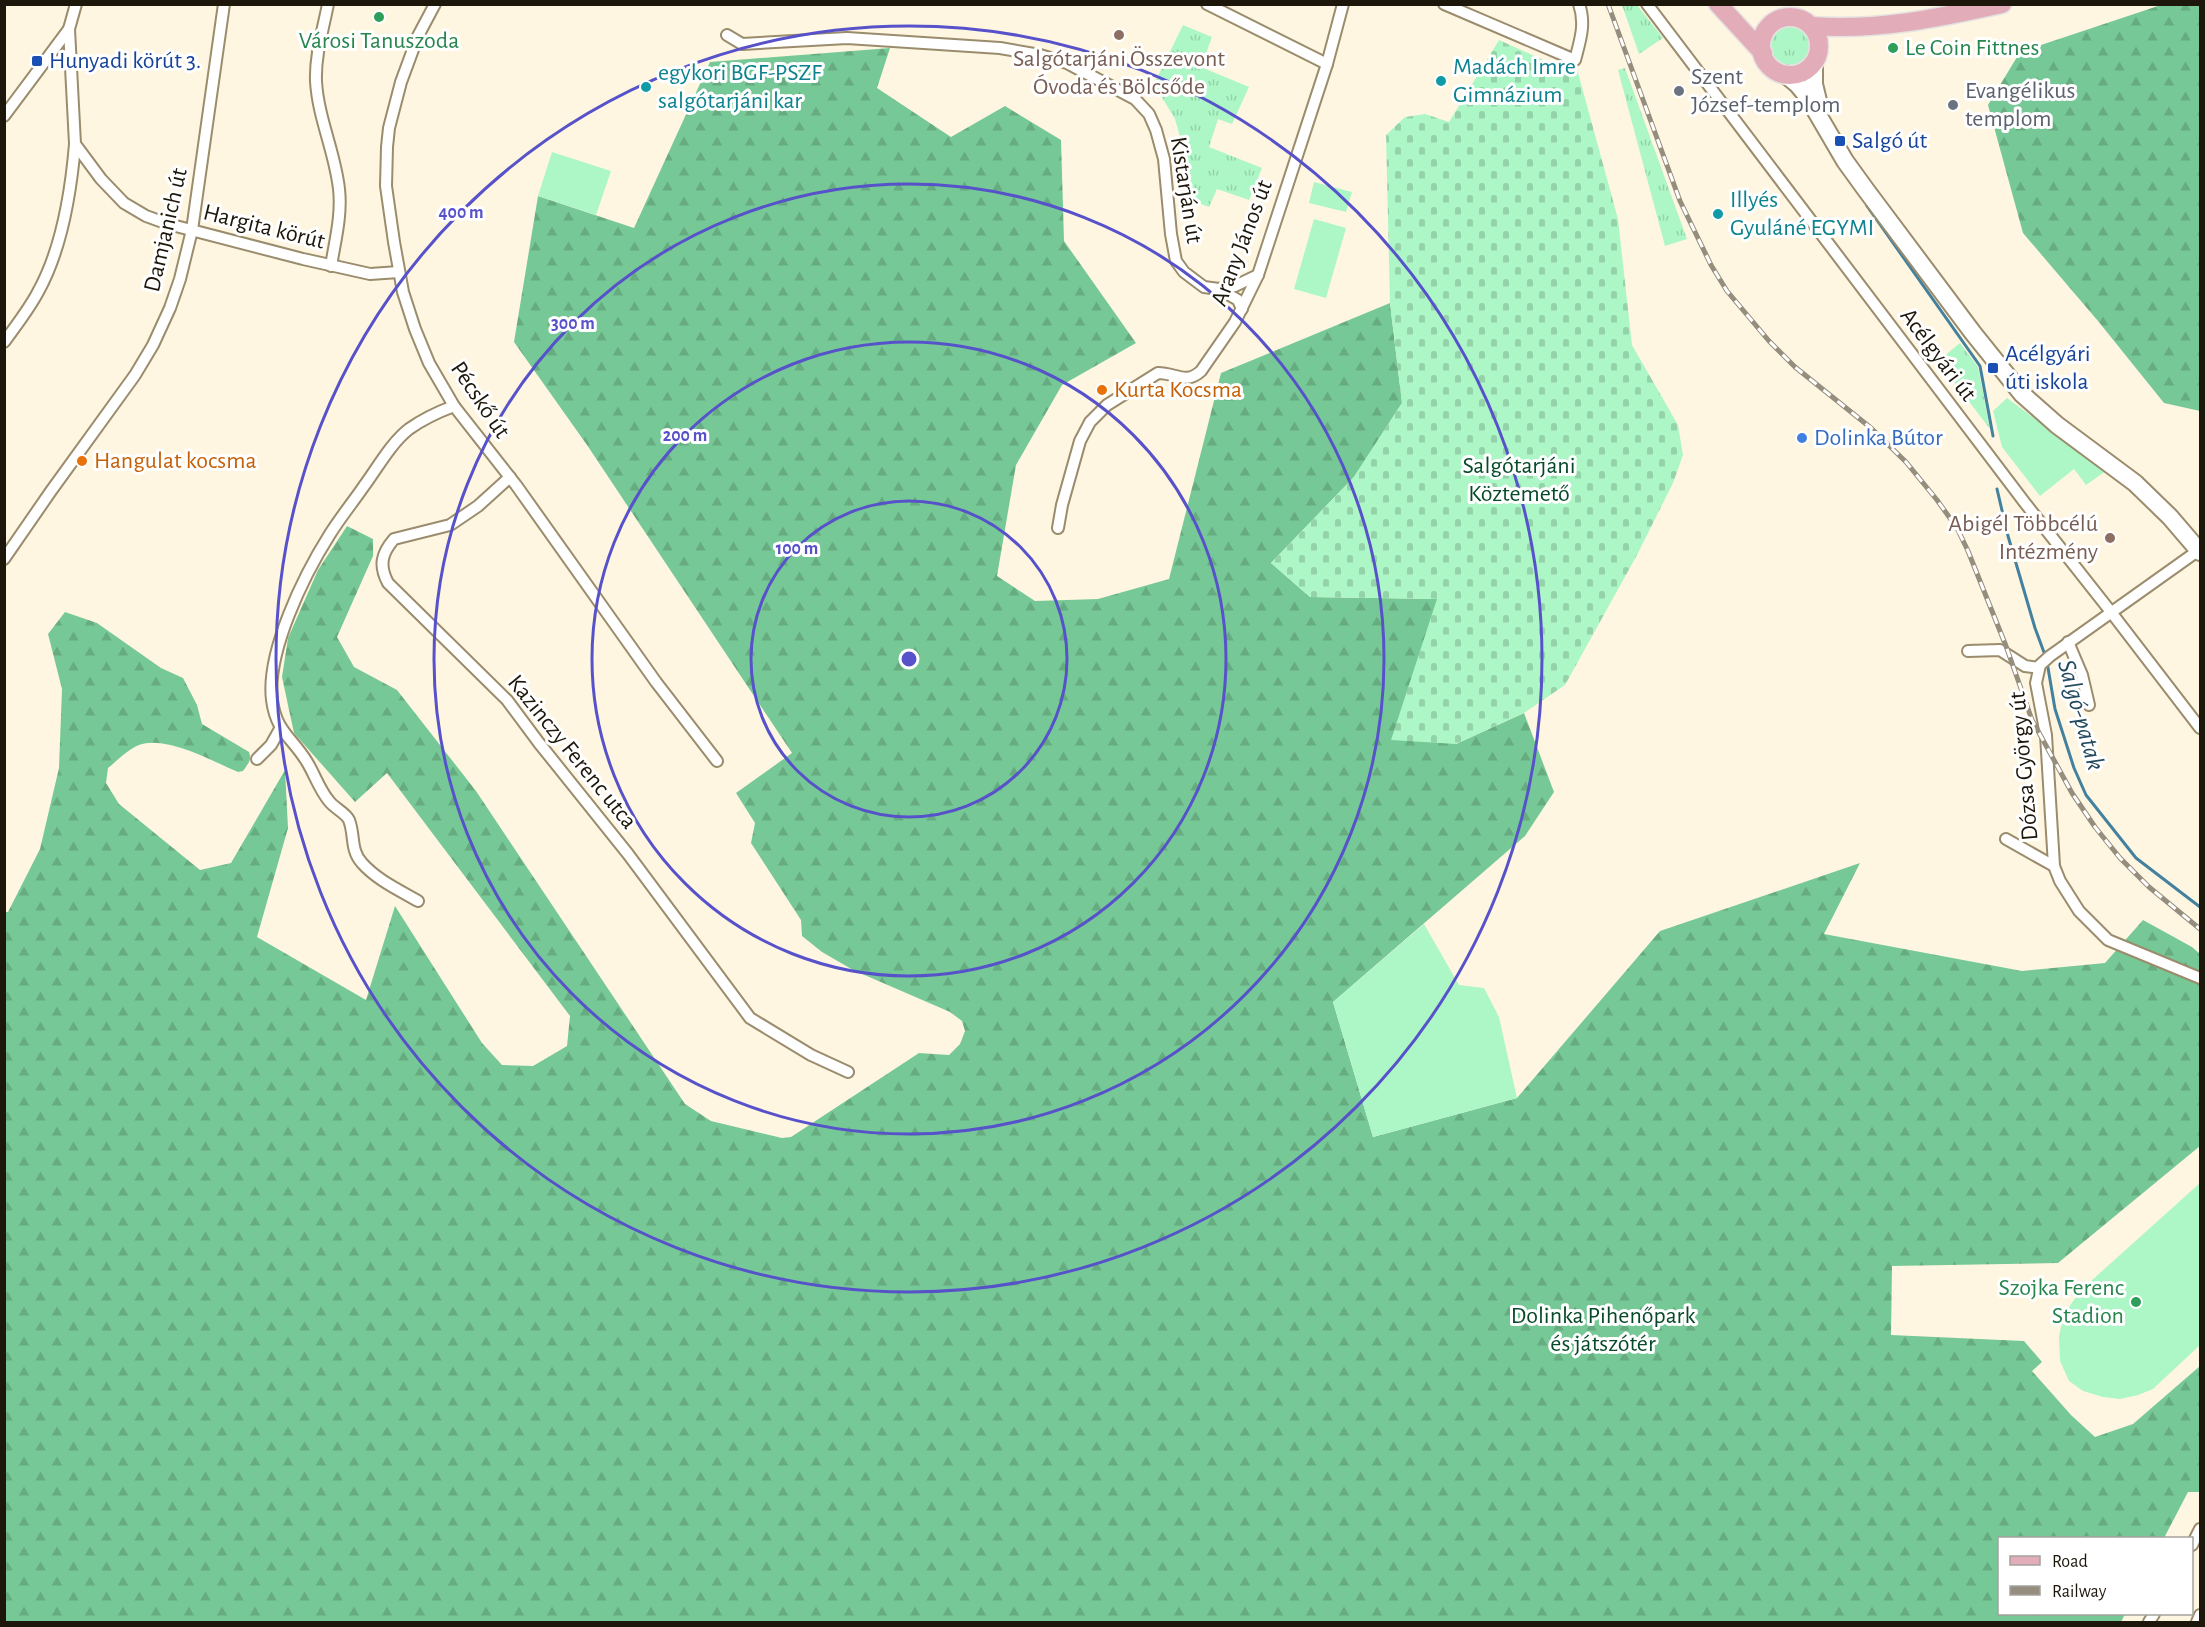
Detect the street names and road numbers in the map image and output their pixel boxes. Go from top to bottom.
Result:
street label: Kistarján út [1166,135,1206,245]
street label: Damjanich út [140,165,192,294]
street label: Arany János út [1207,176,1277,309]
street label: Hargita körút [201,200,328,254]
street label: Acélgyári út [1895,304,1981,406]
street label: Pécskő út [446,357,514,443]
street label: Kazinczy Ferenc utca [503,671,641,833]
street label: Dózsa György út [2005,690,2042,842]

